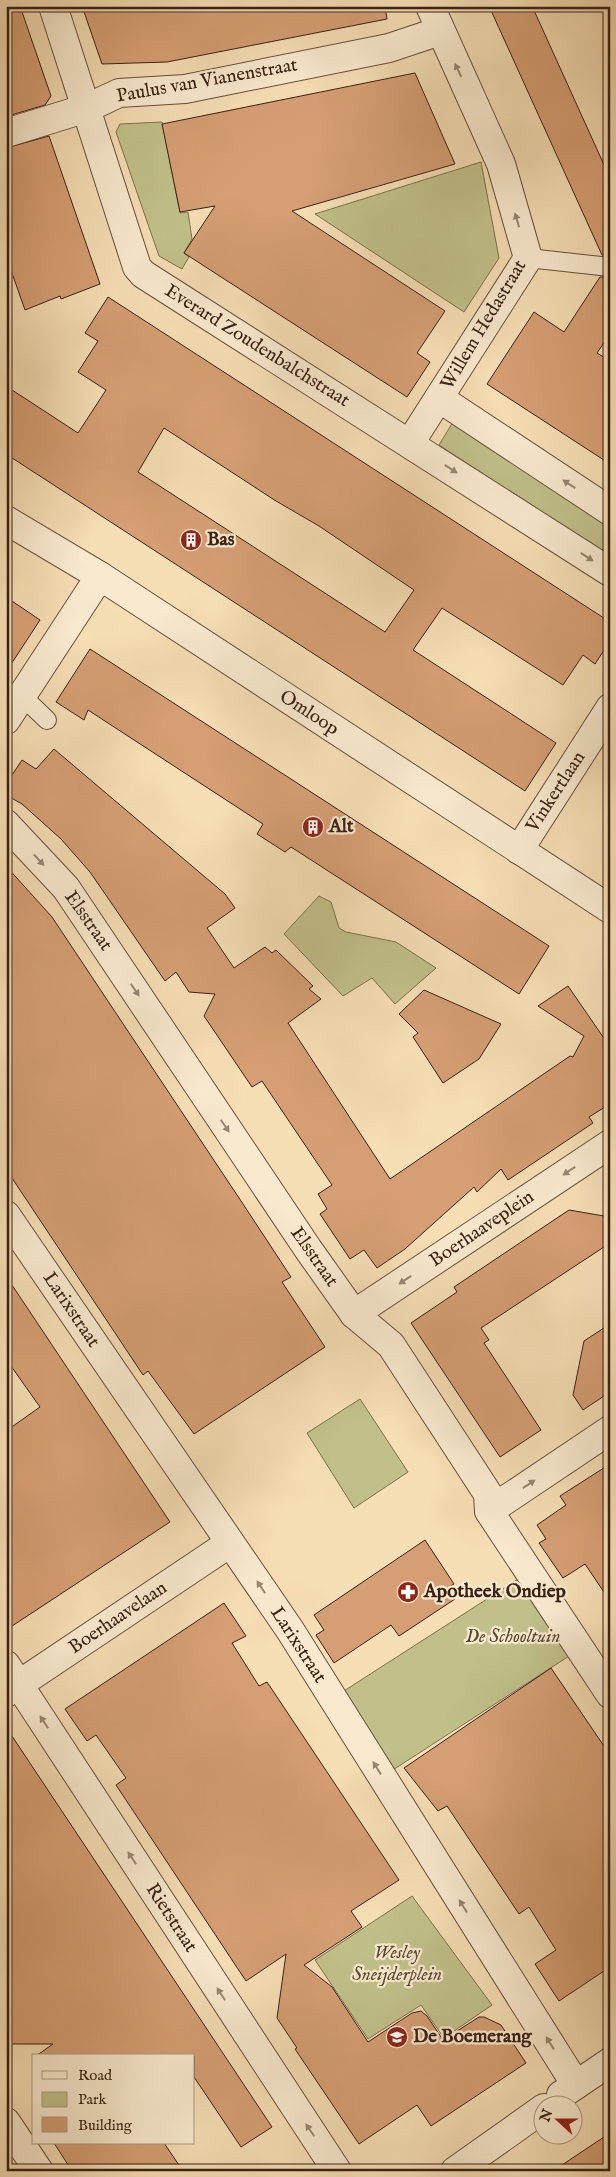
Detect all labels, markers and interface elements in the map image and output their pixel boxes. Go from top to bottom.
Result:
street label: Paulus van Vianenstraat [115,53,300,109]
one-way arrow [454,63,462,77]
one-way arrow [513,213,521,228]
street label: Willem Hedastraat [436,255,532,394]
street label: Everard Zoudenbalchstraat [160,279,354,413]
one-way arrow [444,464,457,474]
one-way arrow [562,479,576,489]
building icon: Bas [179,528,203,552]
place label: Bas [207,528,235,552]
one-way arrow [580,552,594,562]
street label: Omloop [275,685,343,741]
street label: Vinkertlaan [520,747,591,838]
building icon: Alt [301,815,325,839]
place label: Alt [328,815,354,839]
one-way arrow [33,853,45,865]
street label: Elsstraat [59,886,118,956]
one-way arrow [131,984,140,997]
one-way arrow [221,1119,230,1132]
one-way arrow [562,1166,576,1175]
street label: Boerhaaveplein [425,1185,539,1273]
street label: Elsstraat [285,1222,344,1292]
street label: Larixstraat [37,1268,105,1353]
one-way arrow [398,1275,412,1285]
one-way arrow [523,1479,536,1489]
street label: Boerhaavelaan [64,1576,172,1660]
pharmacy icon: Apotheek Ondiep [396,1580,420,1604]
place label: Apotheek Ondiep [423,1580,566,1604]
one-way arrow [256,1581,266,1594]
street label: Larixstraat [264,1602,332,1688]
park label: De Schooltuin [466,1625,561,1649]
one-way arrow [39,1715,48,1728]
one-way arrow [372,1762,381,1775]
one-way arrow [128,1851,137,1865]
street label: Rietstraat [140,1879,202,1958]
one-way arrow [458,1899,468,1913]
park label: Wesley Sneijderplein [352,1941,442,1987]
one-way arrow [216,1987,226,2001]
school or university icon: De Boemerang [385,2025,409,2049]
place label: De Boemerang [413,2025,532,2049]
one-way arrow [545,2037,555,2050]
legend [32,2054,195,2144]
text: Road [78,2066,113,2085]
text: Park [78,2090,108,2109]
north arrow [534,2094,584,2144]
text: N [536,2107,557,2126]
text: Building [78,2116,133,2135]
one-way arrow [305,2124,314,2137]

